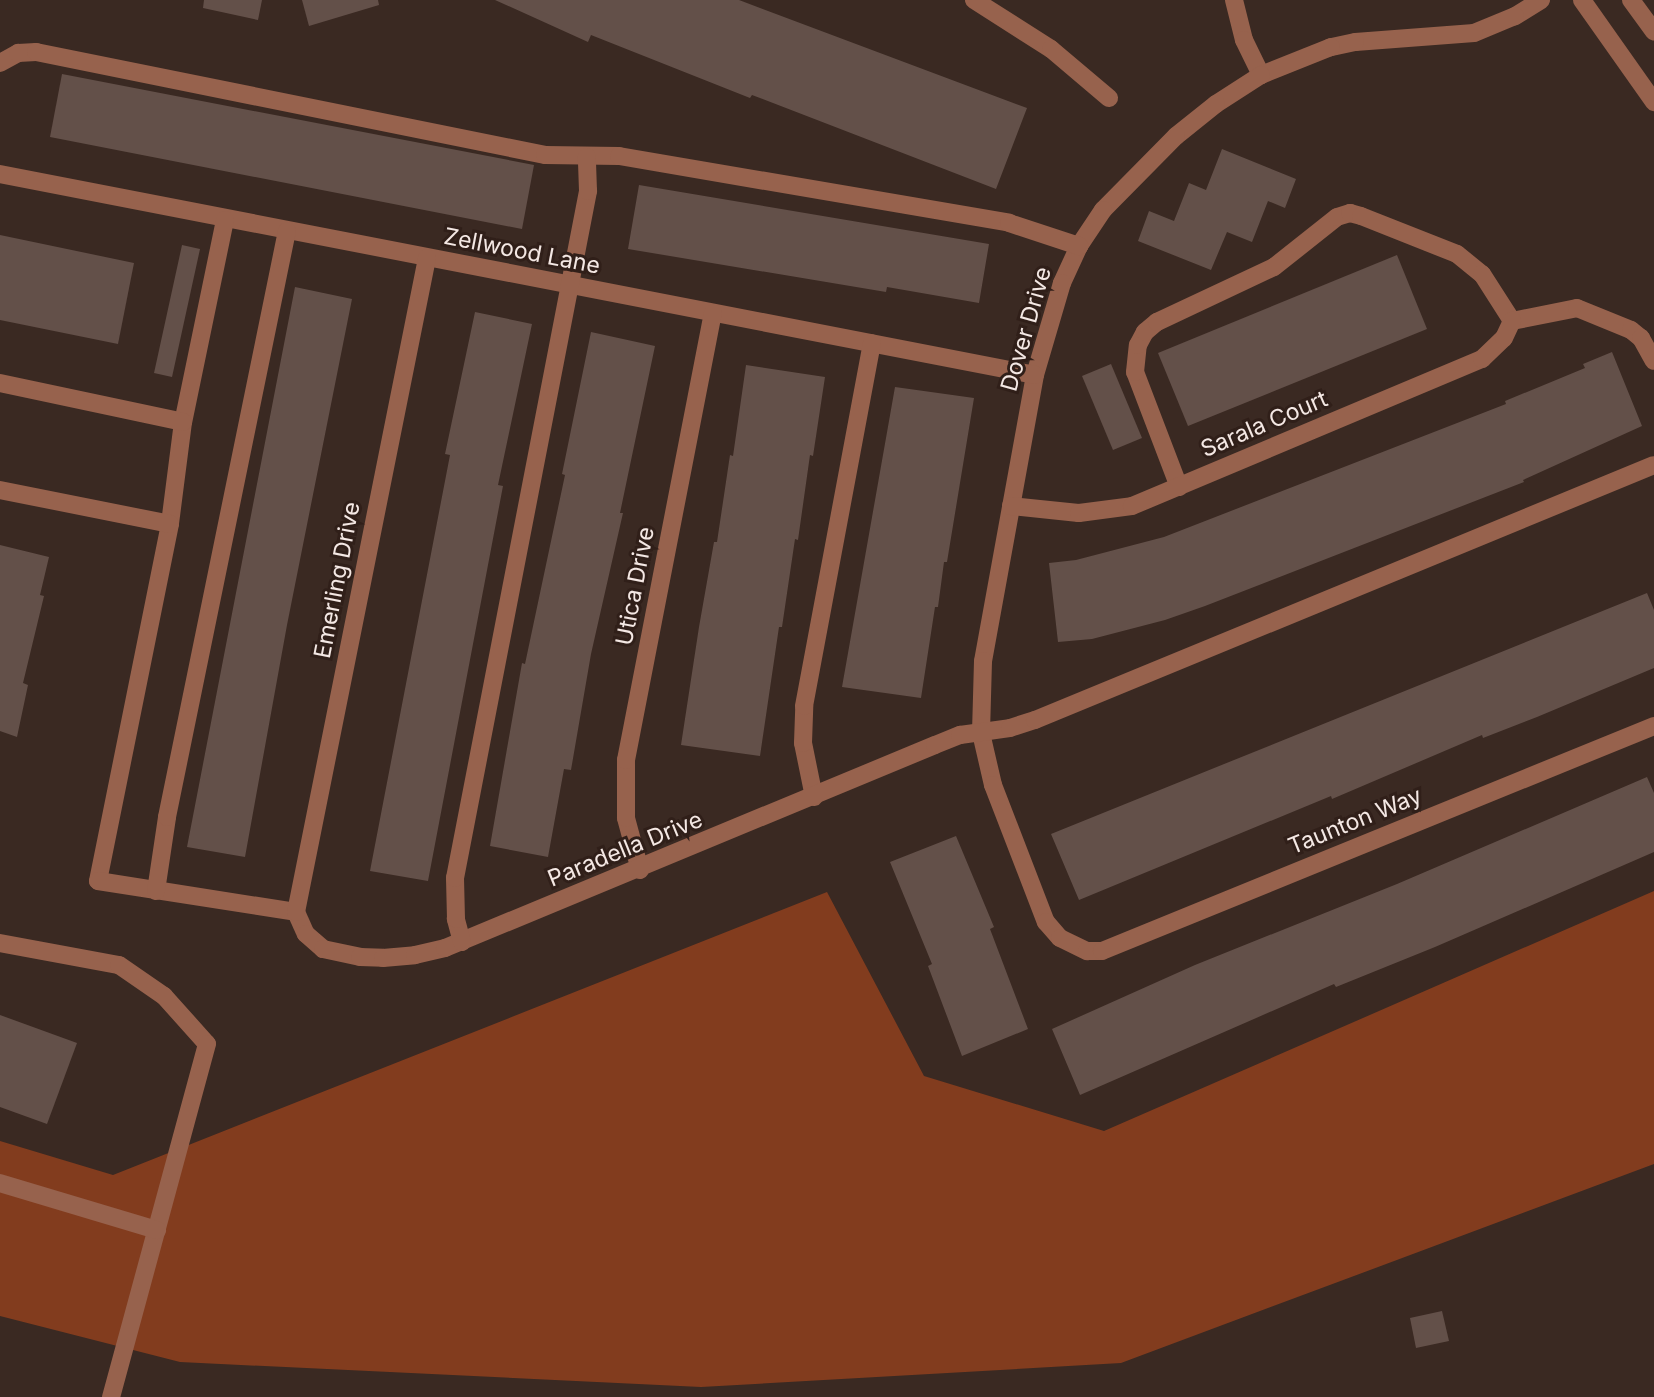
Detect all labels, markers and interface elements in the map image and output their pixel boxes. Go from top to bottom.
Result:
street label: Zellwood Lane [442,222,602,280]
street label: Dover Drive [995,264,1057,394]
street label: Sarala Court [1197,385,1331,463]
street label: Emerling Drive [308,499,366,661]
street label: Utica Drive [610,524,660,648]
street label: Taunton Way [1284,782,1426,860]
street label: Paradella Drive [544,805,706,893]

